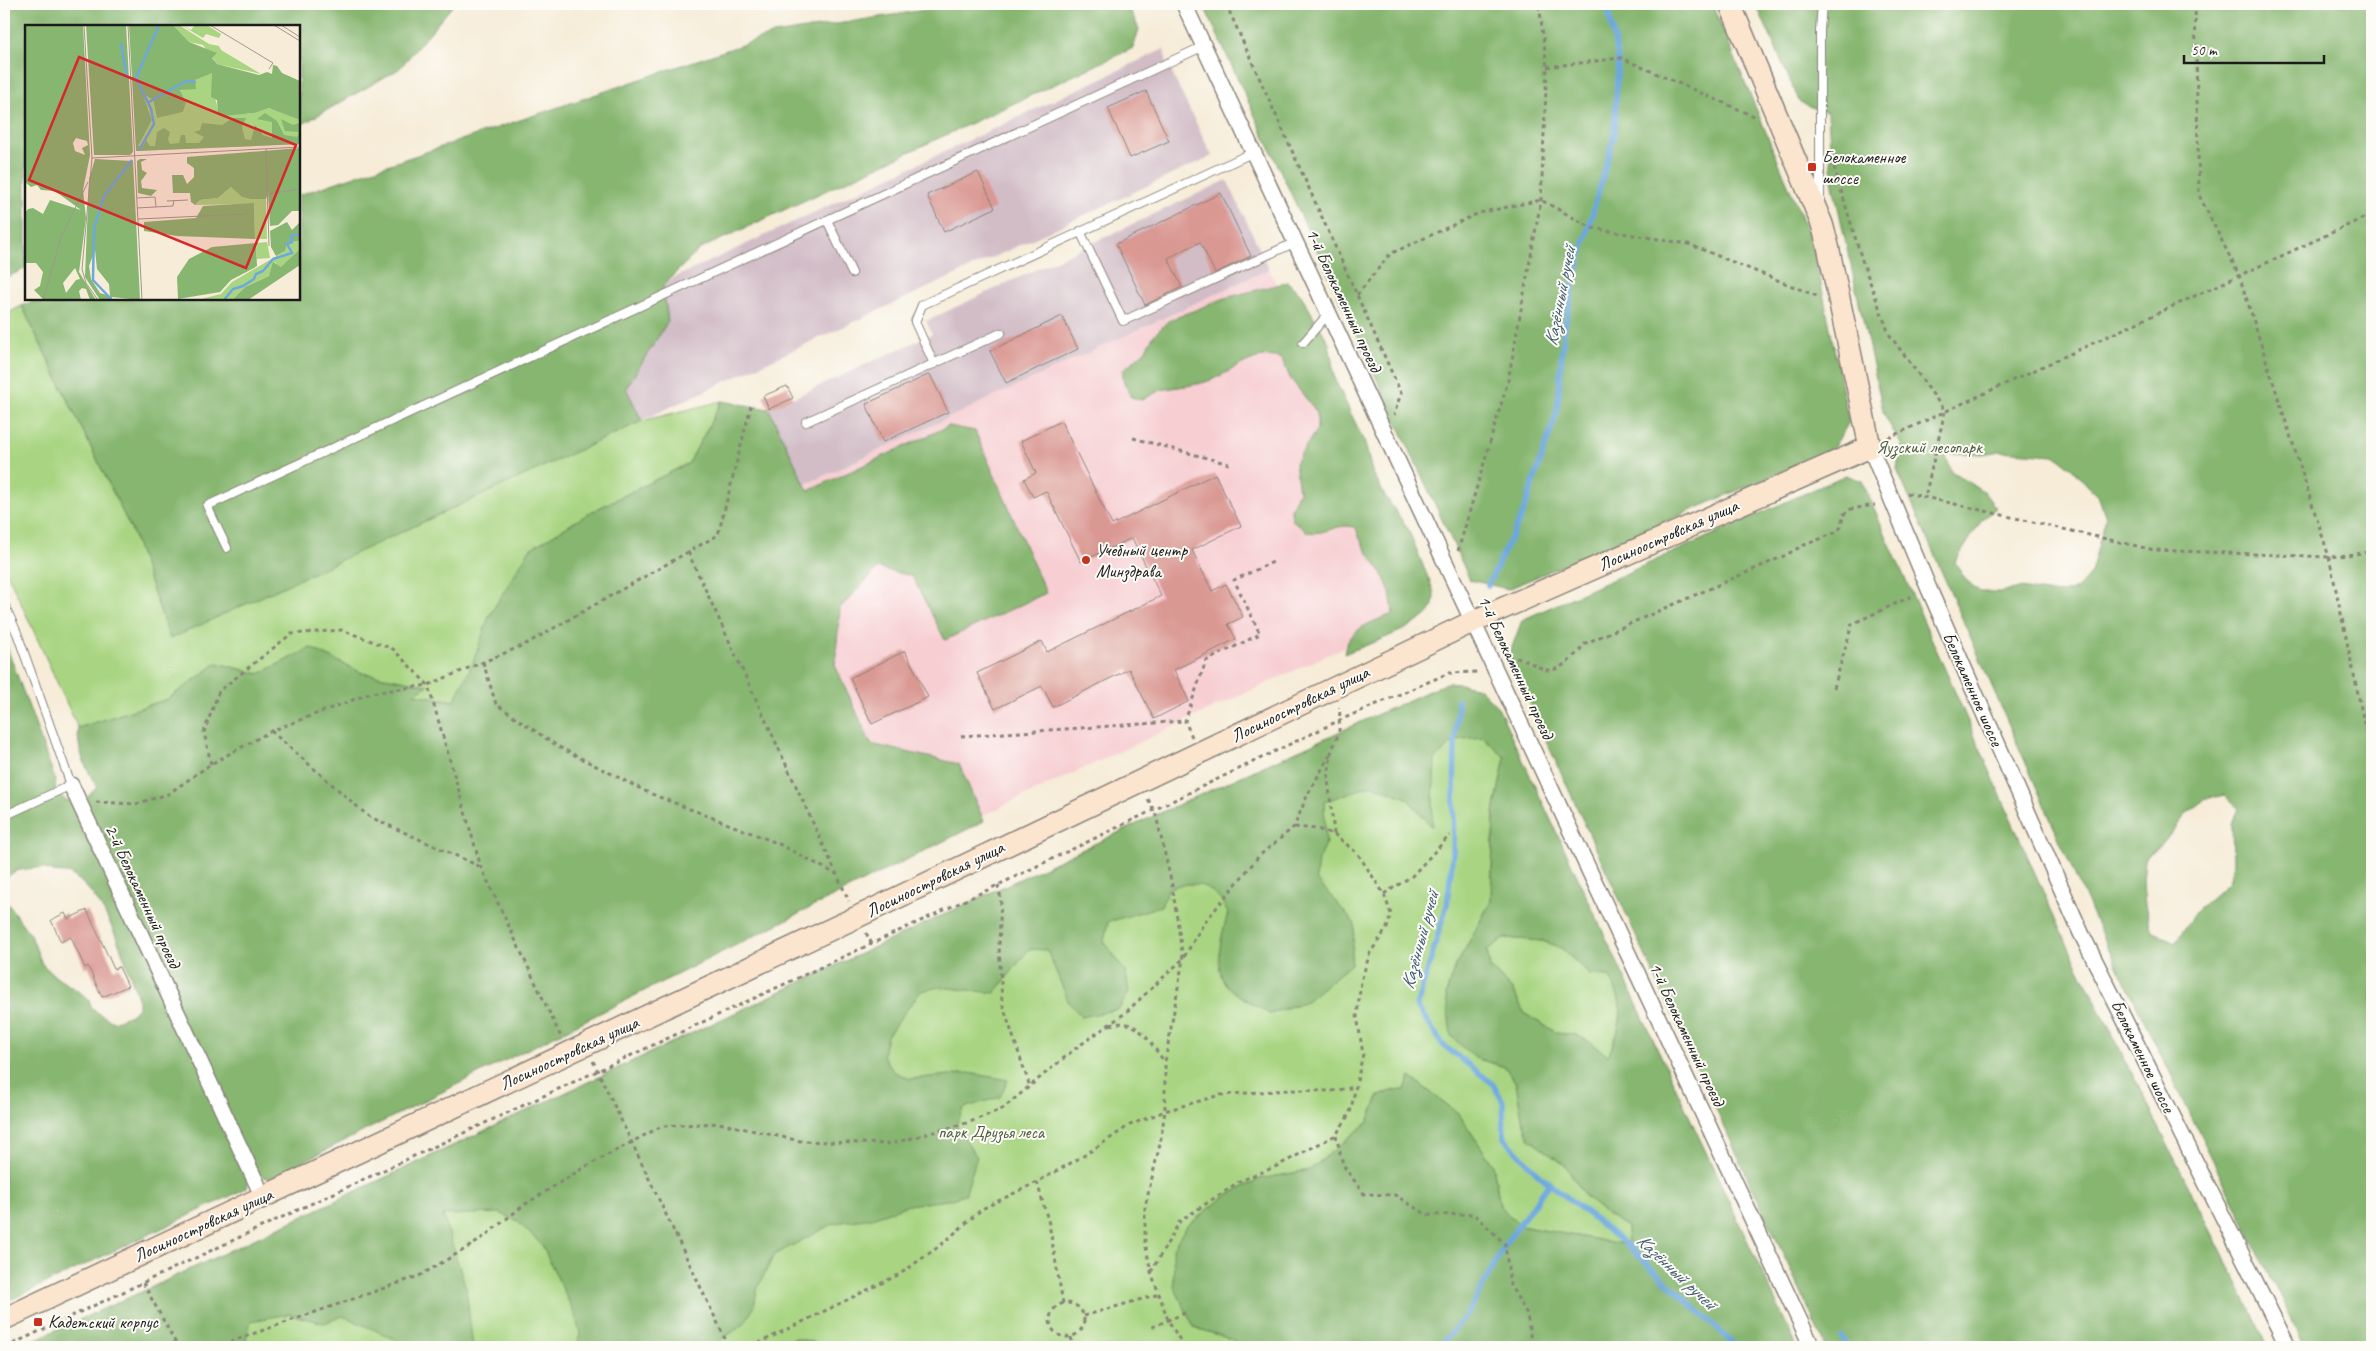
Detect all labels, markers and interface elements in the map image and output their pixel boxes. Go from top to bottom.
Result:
inset map [25,25,300,300]
scale bar [2184,32,2324,64]
text: 50 m [2191,41,2218,60]
place label: Белокаменное шоссе [1822,146,1907,189]
marker: Белокаменное шоссе [1806,161,1818,173]
street label: 1-й Белокаменный проезд [1301,225,1388,377]
water label: Казённый ручей [1539,241,1582,348]
park label: Яузский лесопарк [1876,436,1983,459]
street label: Лосиноостровская улица [1595,494,1742,576]
place label: Учебный центр Минздрава [1096,539,1188,583]
marker: Учебный центр Минздрава [1080,554,1092,566]
street label: 1-й Белокаменный проезд [1473,592,1560,744]
street label: Белокаменное шоссе [1938,629,2008,750]
street label: Лосиноостровская улица [1227,661,1374,747]
street label: 2-й Белокаменный проезд [100,821,187,973]
street label: Лосиноостровская улица [862,836,1009,922]
water label: Казённый ручей [1395,885,1446,992]
street label: 1-й Белокаменный проезд [1644,959,1731,1111]
street label: Белокаменное шоссе [2106,996,2180,1117]
street label: Лосиноостровская улица [496,1011,643,1095]
park label: парк Друзья леса [938,1121,1046,1144]
street label: Лосиноостровская улица [130,1183,277,1267]
water label: Казённый ручей [1631,1229,1724,1318]
place label: Кадетский корпус [48,1311,160,1333]
marker: Кадетский корпус [32,1316,44,1328]

